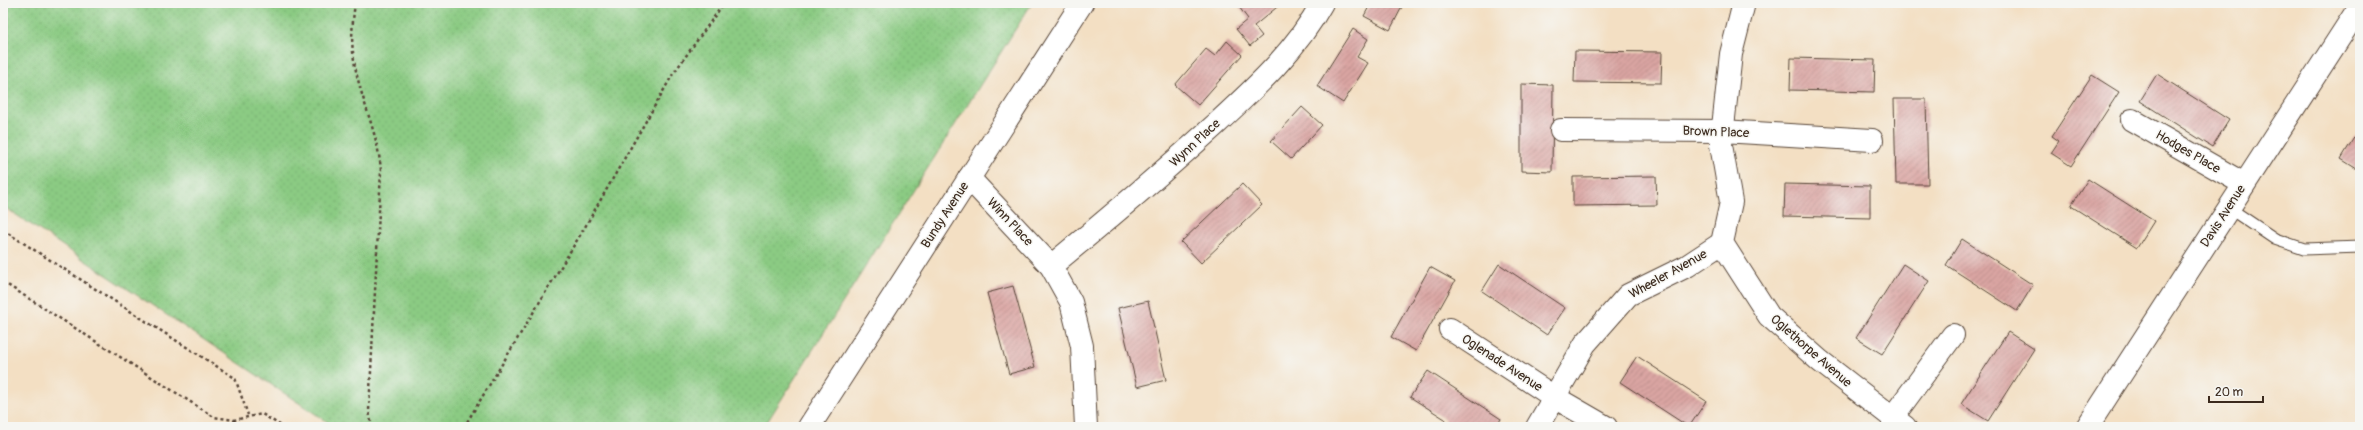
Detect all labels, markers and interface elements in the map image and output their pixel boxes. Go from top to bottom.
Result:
street label: Wynn Place [1166,115,1224,171]
street label: Brown Place [1682,123,1750,141]
street label: Hodges Place [2153,127,2224,177]
street label: Bundy Avenue [918,178,973,251]
street label: Davis Avenue [2197,181,2249,250]
street label: Winn Place [984,195,1037,250]
street label: Wheeler Avenue [1626,246,1710,302]
street label: Oglethorpe Avenue [1767,311,1855,391]
street label: Oglenade Avenue [1459,331,1546,395]
scale bar [2209,378,2263,404]
text: 20 m [2215,385,2244,400]

